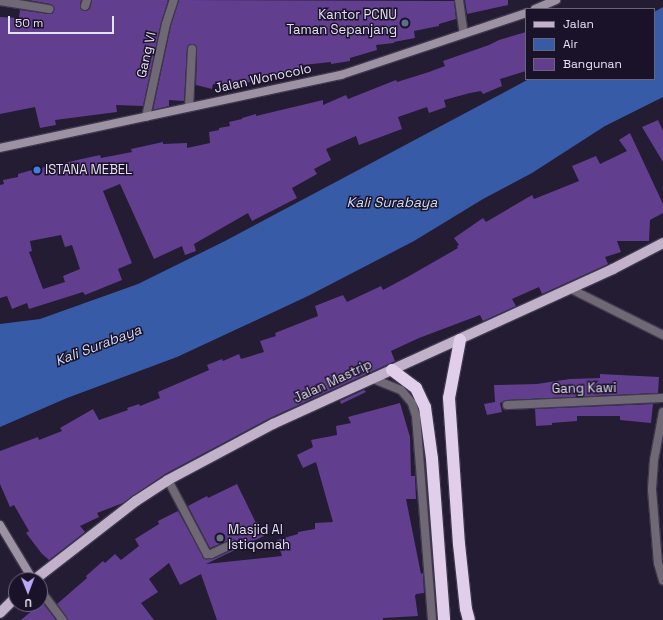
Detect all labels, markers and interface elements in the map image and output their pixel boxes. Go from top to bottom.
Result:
scale bar [10,8,116,34]
place label: Kantor PCNU Taman Sepanjang [287,8,397,39]
legend [525,8,655,80]
text: 50 m [15,15,43,31]
text: Jalan [563,16,594,32]
marker: Kantor PCNU Taman Sepanjang [400,18,410,28]
street label: Gang VI [134,30,160,80]
text: Air [563,36,578,52]
text: Bangunan [563,56,622,72]
street label: Jalan Wonocolo [213,61,313,97]
place label: ISTANA MEBEL [45,162,132,178]
marker: ISTANA MEBEL [32,165,42,175]
water label: Kali Surabaya [347,194,437,210]
water label: Kali Surabaya [53,321,143,369]
street label: Jalan Mastrip [291,357,375,407]
street label: Gang Kawi [552,381,616,397]
place label: Masjid Al Istiqomah [228,523,290,554]
marker: Masjid Al Istiqomah [215,533,225,543]
north arrow [8,572,48,612]
text: U [24,596,32,610]

